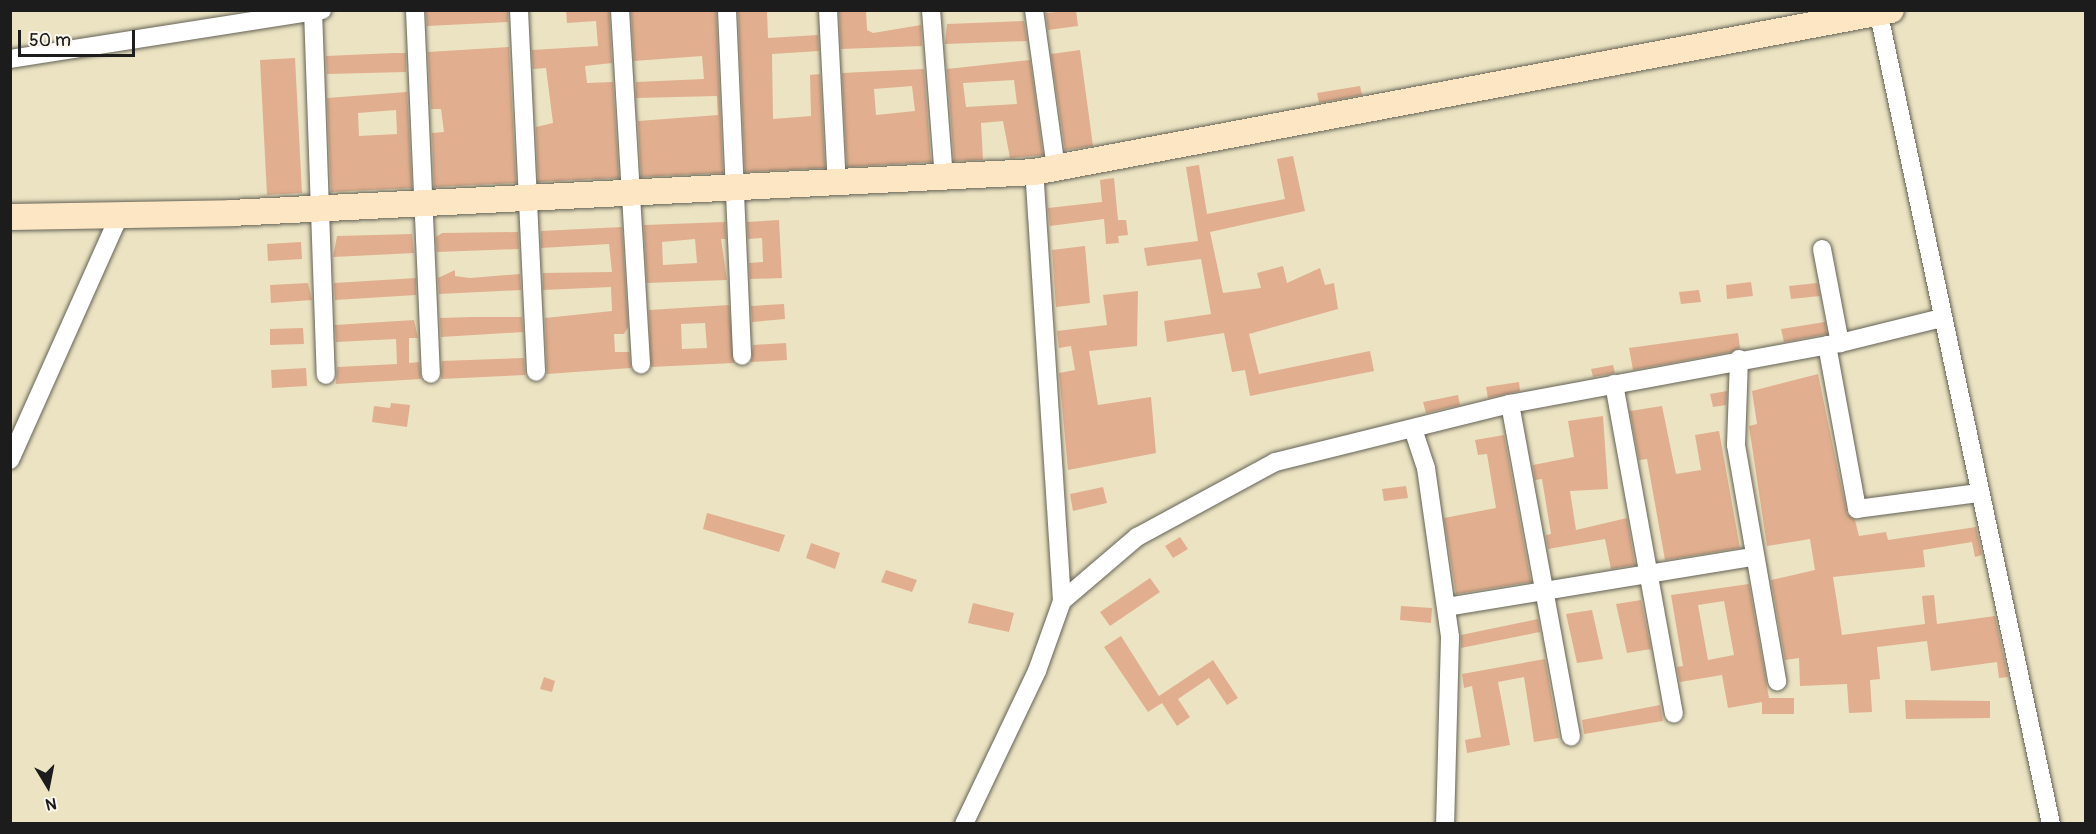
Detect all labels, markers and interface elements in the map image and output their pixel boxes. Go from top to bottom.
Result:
scale bar [21,18,138,56]
text: 50 m [29,29,71,52]
north arrow [18,756,78,816]
text: N [44,793,58,815]

